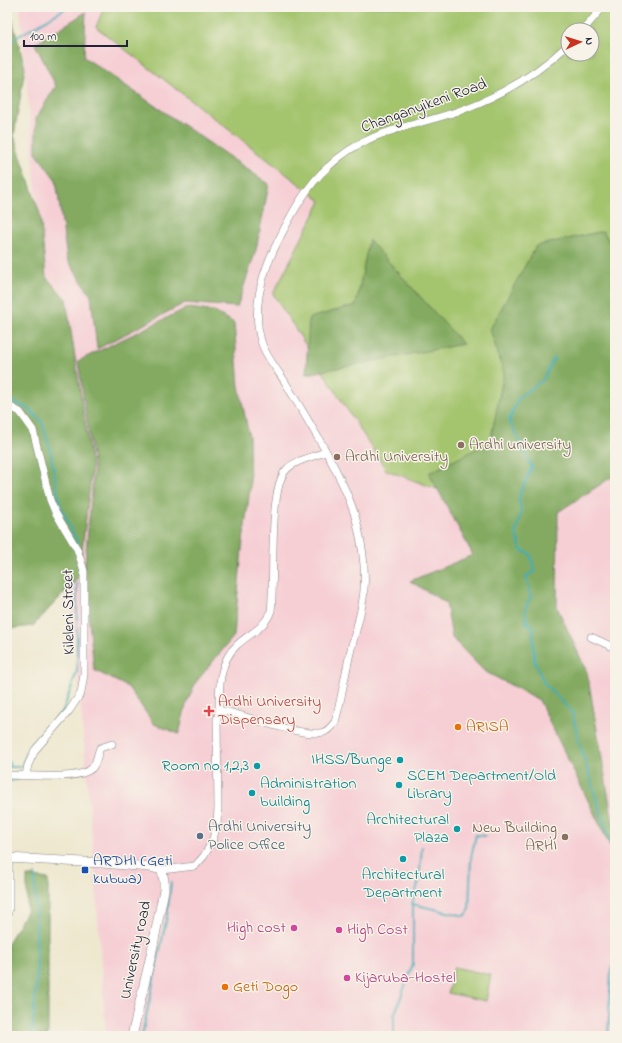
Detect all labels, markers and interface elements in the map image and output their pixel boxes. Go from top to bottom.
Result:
scale bar [24,22,127,48]
north arrow [560,22,600,62]
text: 100 m [30,28,57,46]
text: N [581,37,597,46]
street label: Changanyikeni Road [358,72,490,140]
place label: Ardhi university [469,433,571,457]
marker: Ardhi university [456,440,466,450]
place label: Ardhi University [345,445,448,469]
marker: Ardhi University [332,452,342,462]
street label: Kileleni Street [56,568,82,655]
place label: Ardhi University Dispensary [217,690,321,732]
marker: Ardhi University Dispensary [203,705,215,717]
place label: ARISA [466,715,509,739]
marker: ARISA [453,722,463,732]
place label: IHSS/Bunge [311,748,393,772]
place label: Room no 1,2,3 [162,754,249,778]
marker: IHSS/Bunge [395,755,405,765]
marker: Room no 1,2,3 [252,761,262,771]
place label: SCEM Department/Old Library [407,764,556,806]
place label: Administration building [260,772,357,814]
marker: SCEM Department/Old Library [394,780,404,790]
marker: Administration building [247,788,257,798]
place label: Architectural Plaza [366,808,449,850]
place label: Ardhi University Police Office [208,815,311,857]
place label: New Building ARHI [472,816,557,858]
marker: Architectural Plaza [452,824,462,834]
marker: Ardhi University Police Office [195,831,205,841]
marker: New Building ARHI [560,832,570,842]
place label: ARDHI (Geti kubwa) [93,849,173,891]
marker: Architectural Department [398,854,408,864]
place label: Architectural Department [362,863,445,905]
marker: ARDHI (Geti kubwa) [80,865,90,875]
street label: University road [114,899,158,1001]
place label: High cost [227,916,287,940]
place label: High Cost [347,918,409,942]
marker: High cost [289,923,299,933]
marker: High Cost [334,925,344,935]
place label: Kijaruba-Hostel [355,966,456,990]
marker: Kijaruba-Hostel [342,973,352,983]
place label: Geti Dogo [233,975,298,999]
marker: Geti Dogo [220,982,230,992]

